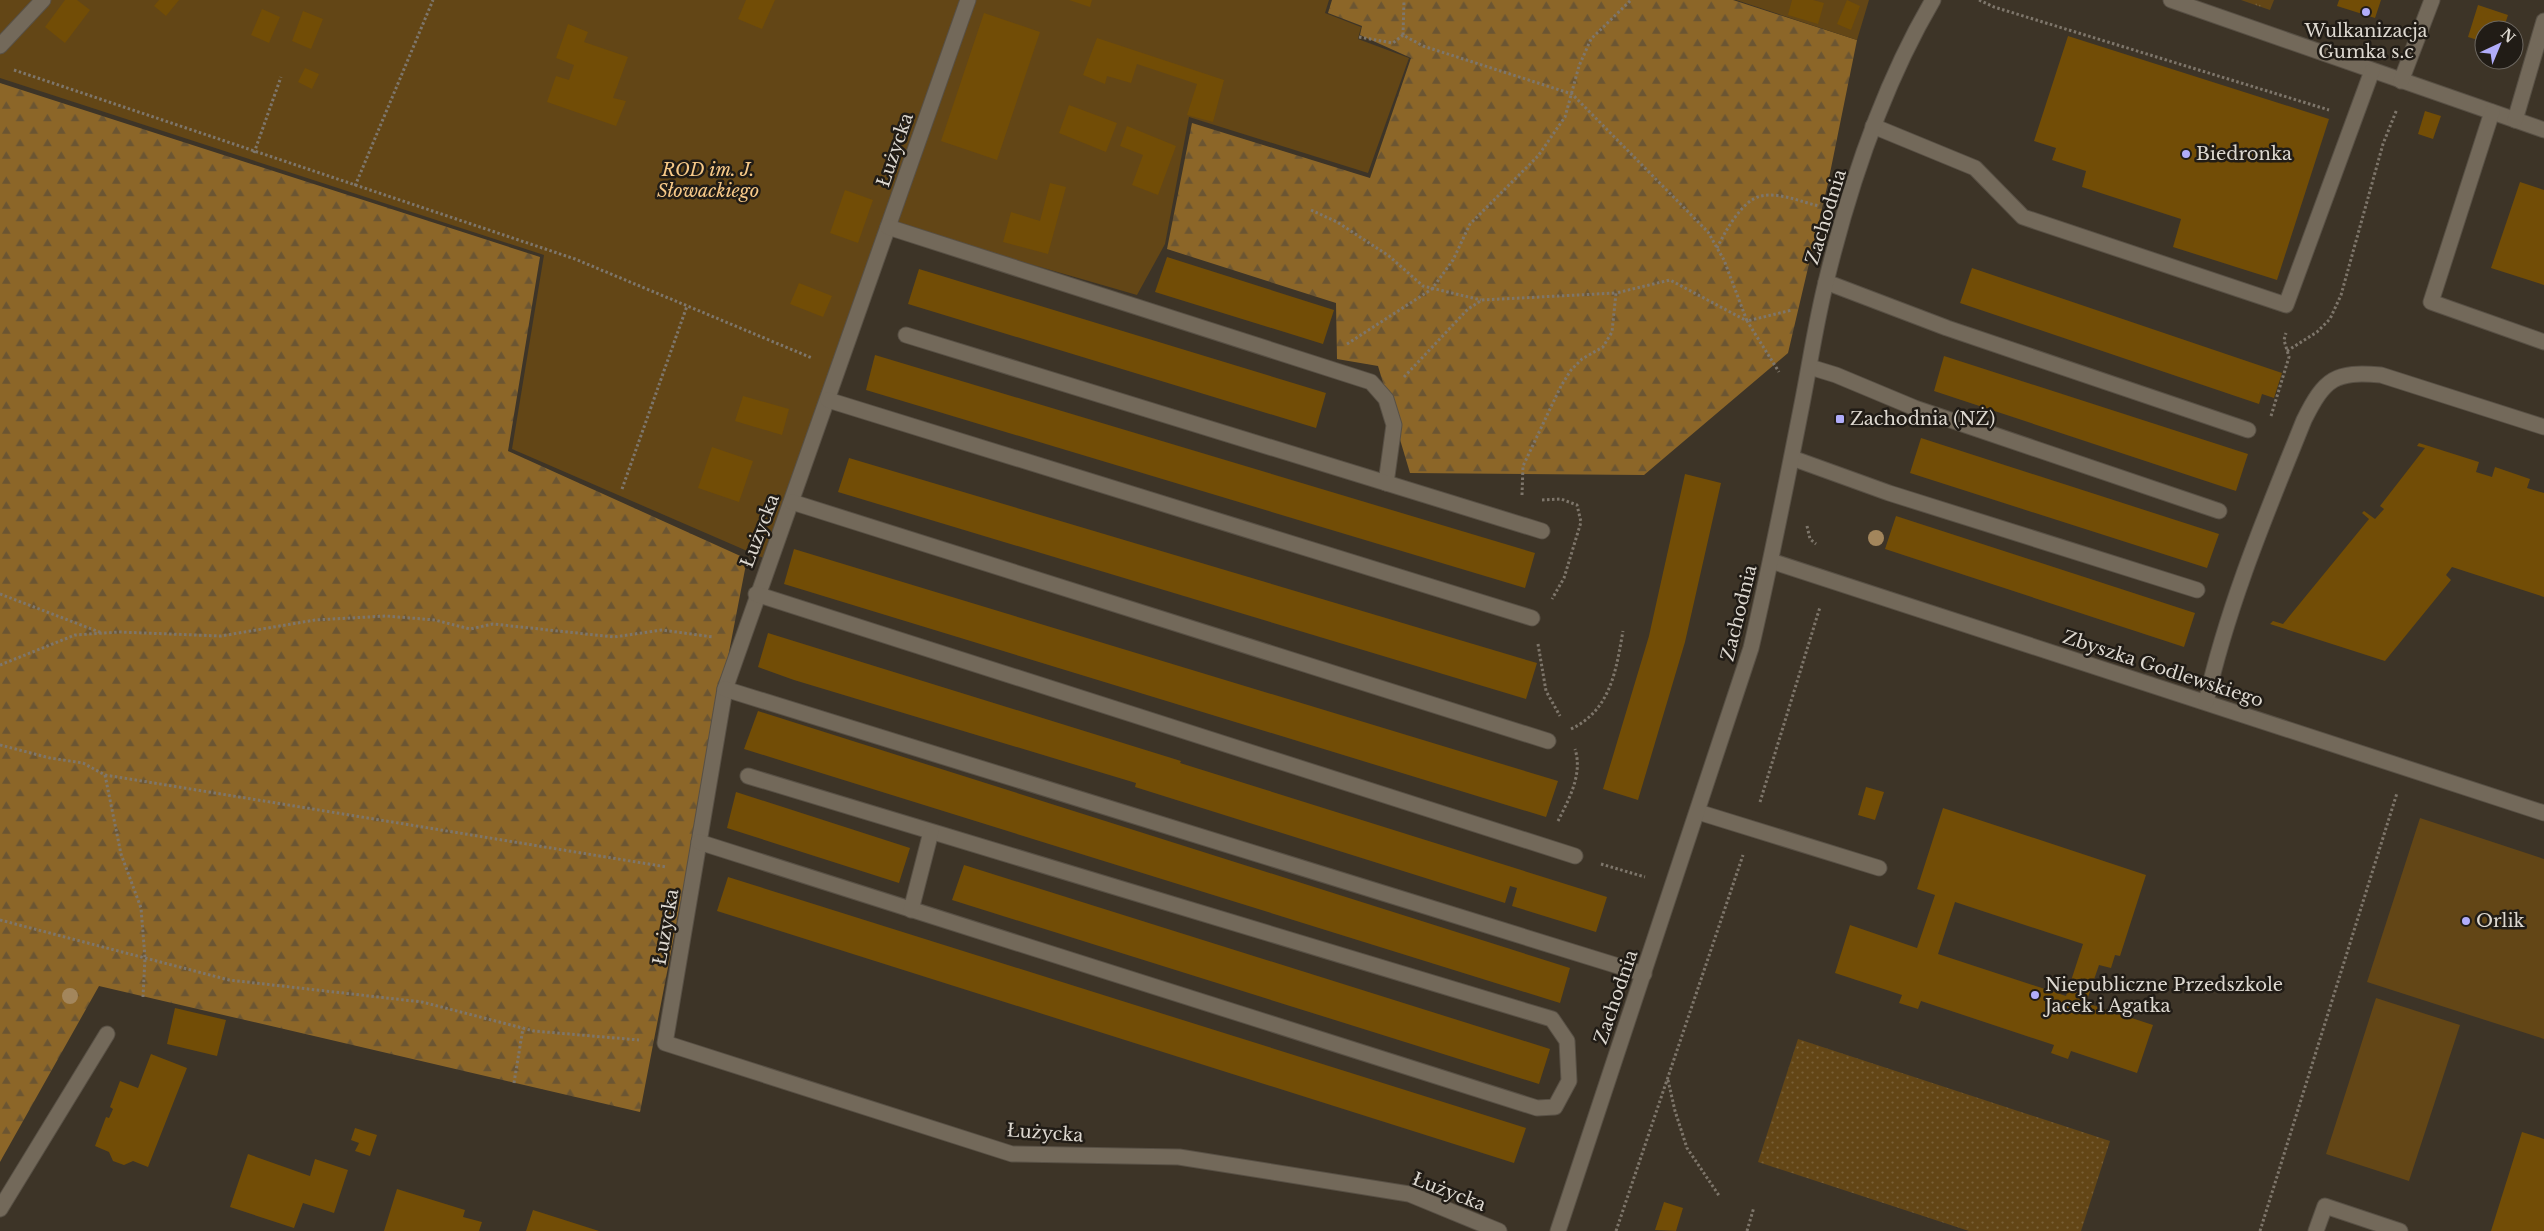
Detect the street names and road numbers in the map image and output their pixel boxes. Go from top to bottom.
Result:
street label: Łużycka [872,110,918,190]
street label: Zachodnia [1801,167,1851,267]
street label: Łużycka [736,491,784,571]
street label: Zachodnia [1716,563,1762,663]
street label: Zbyszka Godlewskiego [2060,626,2266,712]
street label: Łużycka [648,887,684,967]
street label: Zachodnia [1590,947,1642,1047]
street label: Łużycka [1006,1119,1084,1147]
street label: Łużycka [1409,1168,1489,1216]

